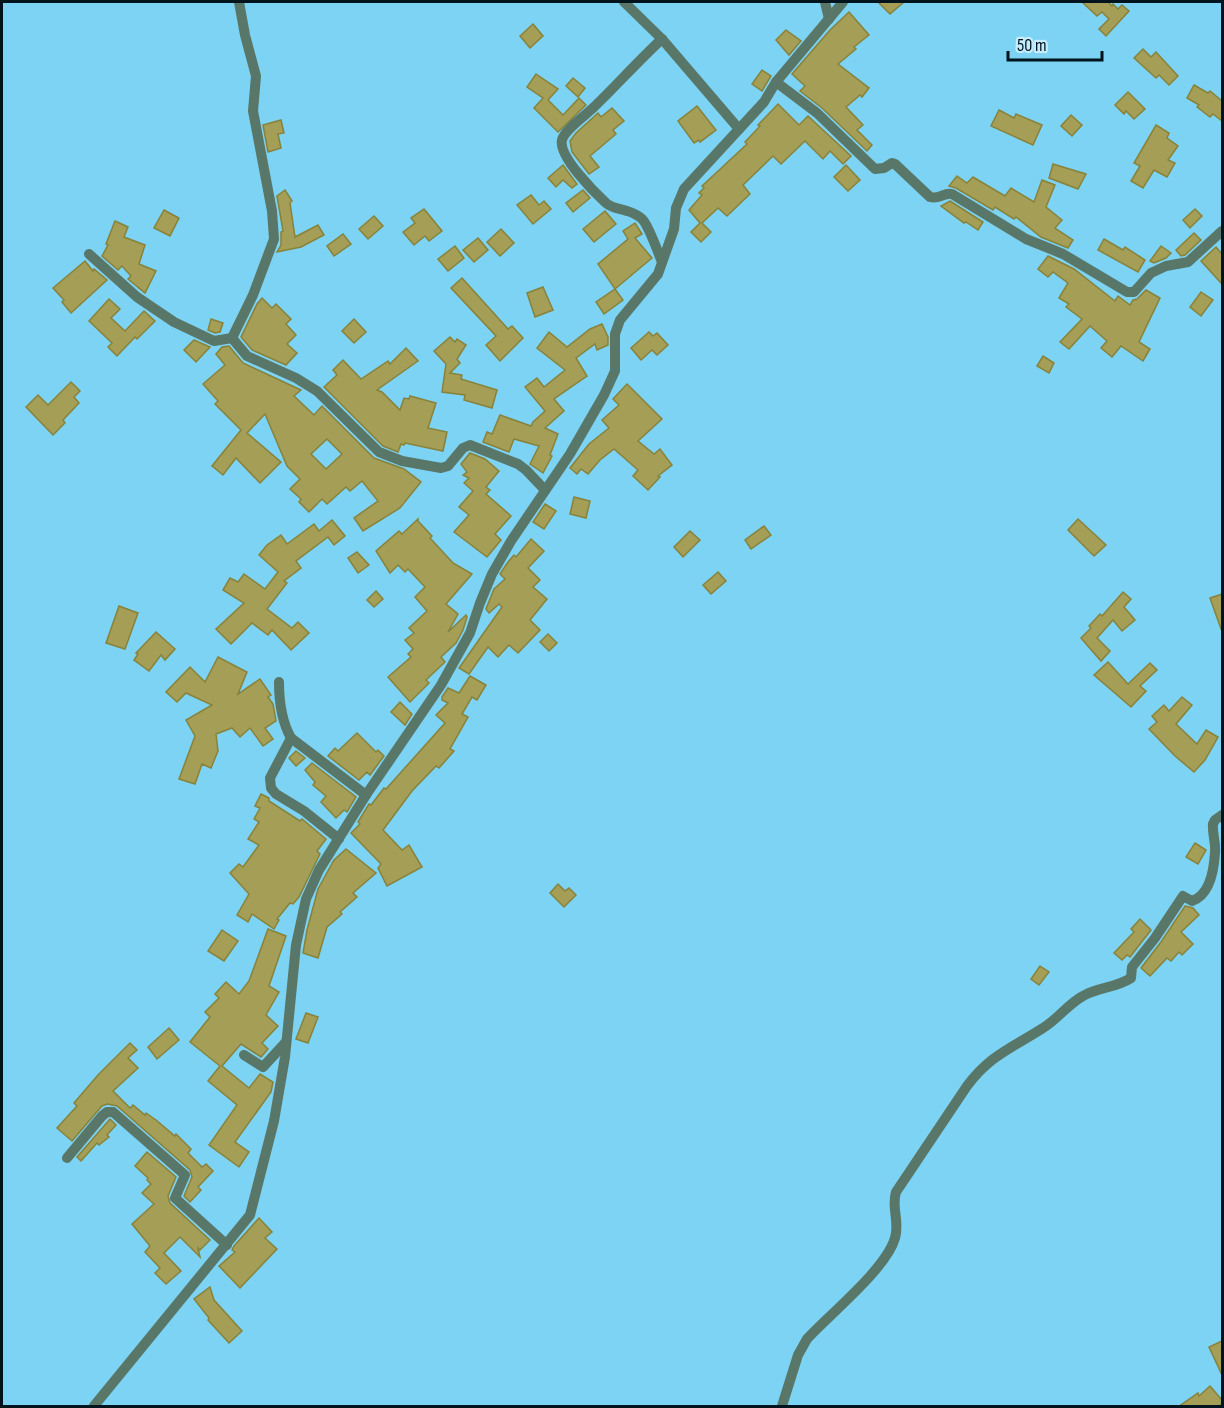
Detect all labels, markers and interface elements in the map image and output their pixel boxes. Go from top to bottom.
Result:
scale bar [1008,24,1102,62]
text: 50 m [1017,35,1047,56]

